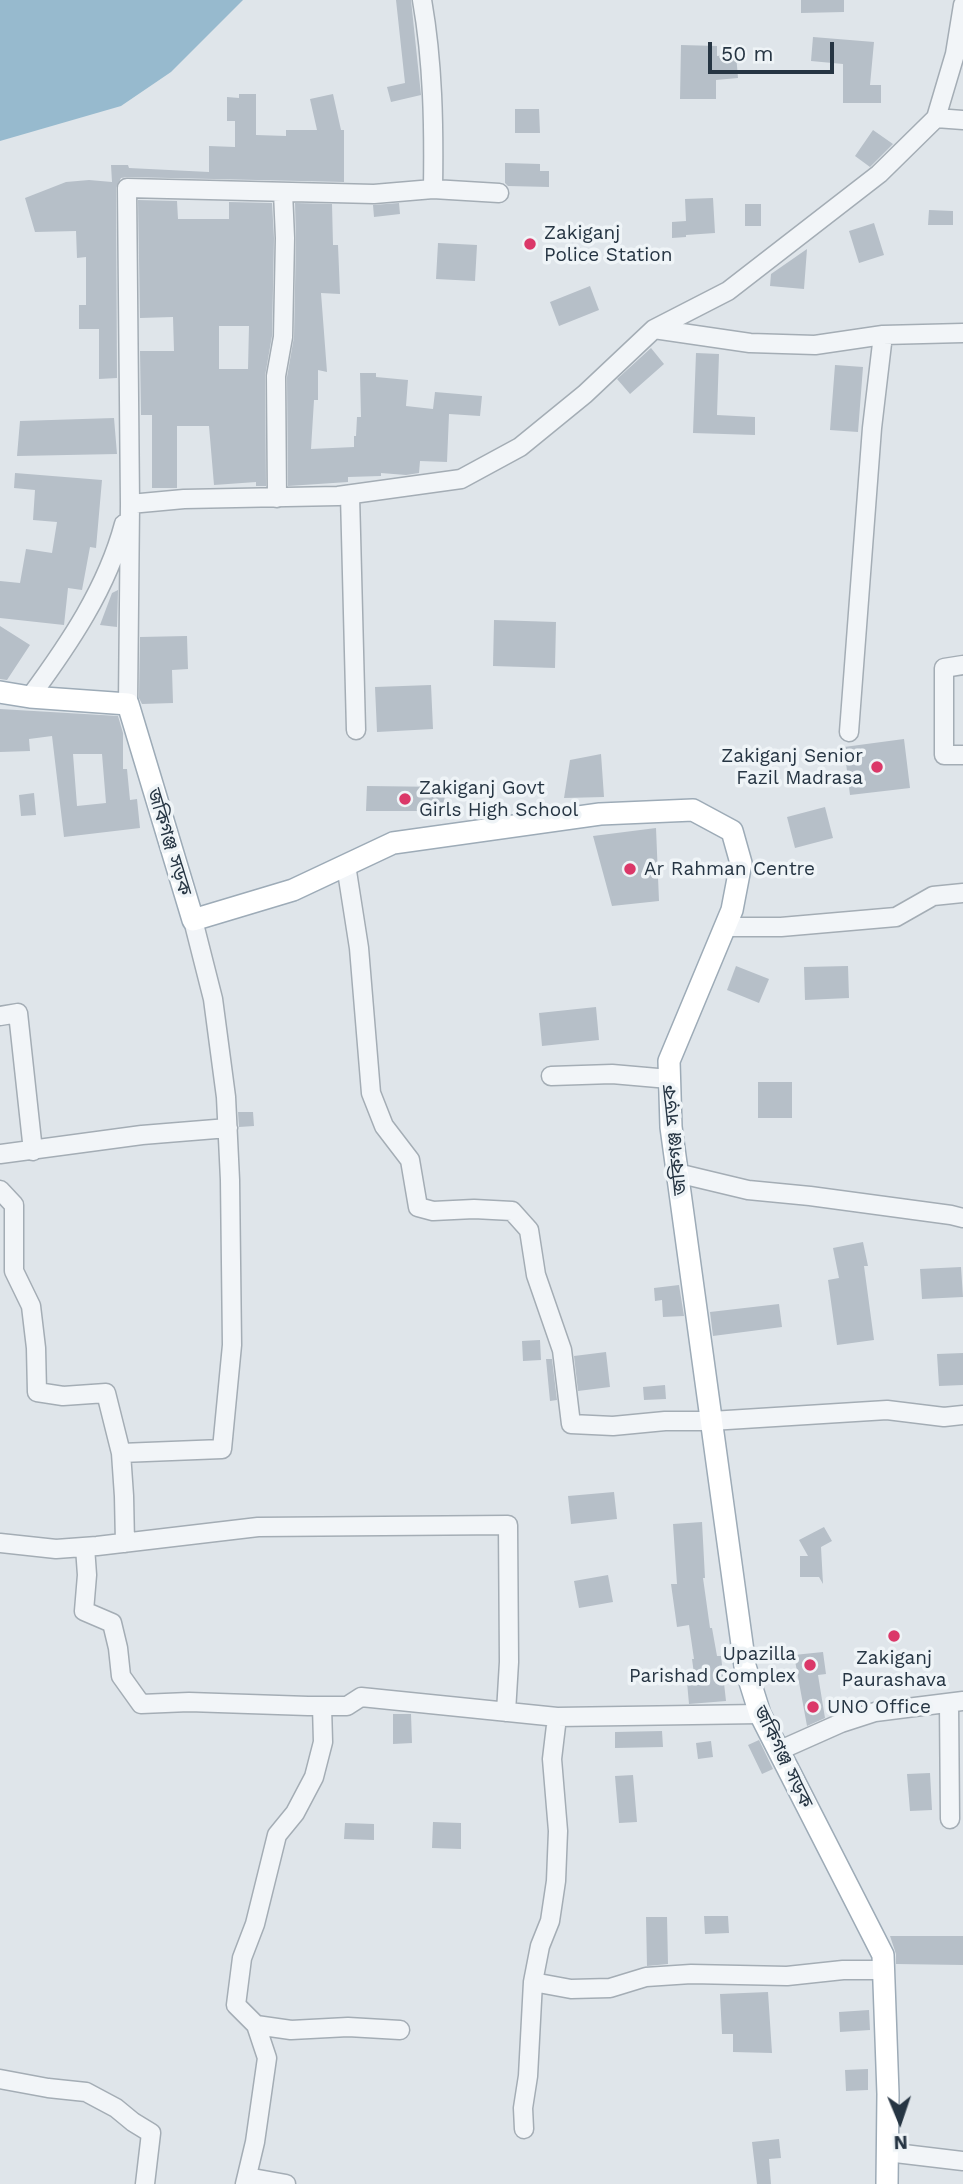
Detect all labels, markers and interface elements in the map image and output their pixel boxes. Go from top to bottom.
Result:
scale bar [711,28,837,72]
text: 50 m [721,41,773,66]
place label: Zakiganj Police Station [544,222,672,266]
marker: Zakiganj Police Station [522,236,538,252]
place label: Zakiganj Senior Fazil Madrasa [721,745,863,789]
marker: Zakiganj Senior Fazil Madrasa [869,759,885,775]
place label: Zakiganj Govt Girls High School [419,777,578,821]
street label: জকিগঞ্জ সড়ক [142,786,196,898]
marker: Zakiganj Govt Girls High School [397,791,413,807]
place label: Ar Rahman Centre [644,858,815,880]
marker: Ar Rahman Centre [622,861,638,877]
street label: জকিগঞ্জ সড়ক [658,1084,692,1196]
marker: Zakiganj Paurashava [886,1628,902,1644]
place label: Upazilla Parishad Complex [629,1643,796,1687]
place label: Zakiganj Paurashava [842,1647,946,1691]
marker: Upazilla Parishad Complex [802,1657,818,1673]
place label: UNO Office [827,1696,931,1718]
marker: UNO Office [805,1699,821,1715]
street label: জকিগঞ্জ সড়ক [748,1702,818,1812]
north arrow [865,2086,935,2156]
text: N [893,2131,908,2154]

